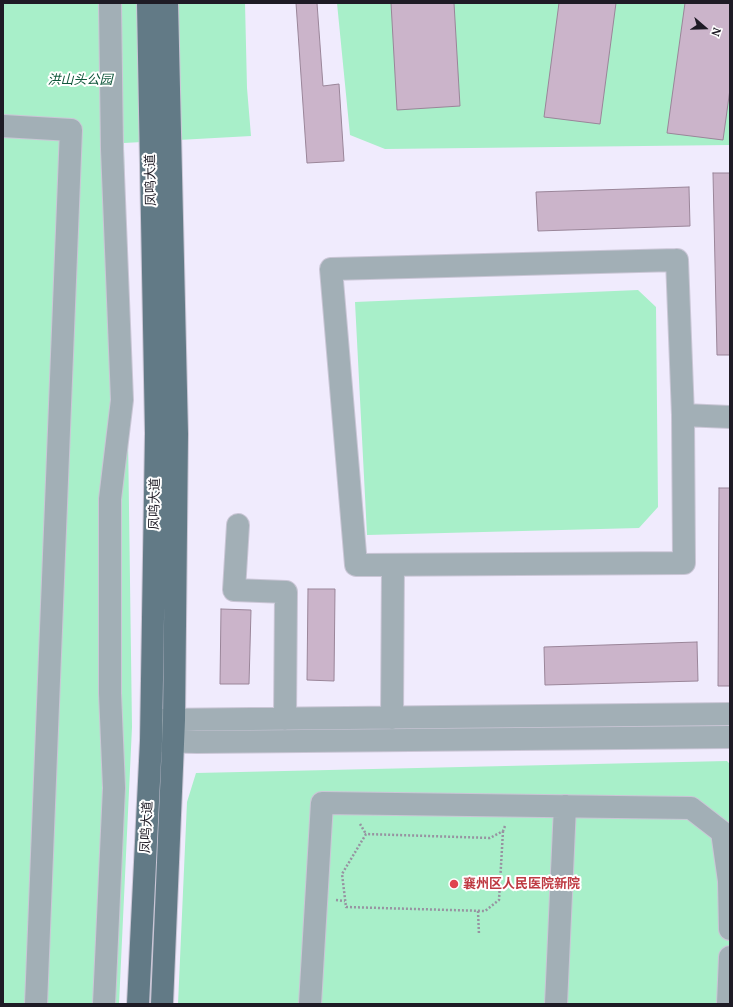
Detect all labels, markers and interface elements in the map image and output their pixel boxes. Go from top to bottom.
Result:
north arrow [685,8,725,48]
text: N [708,26,724,38]
park label: 洪山头公园 [48,72,112,88]
street label: 凤鸣大道 [143,154,159,206]
street label: 凤鸣大道 [147,478,163,530]
street label: 凤鸣大道 [138,801,156,853]
place label: 襄州区人民医院新院 [463,876,580,892]
marker: 襄州区人民医院新院 [448,878,460,890]

